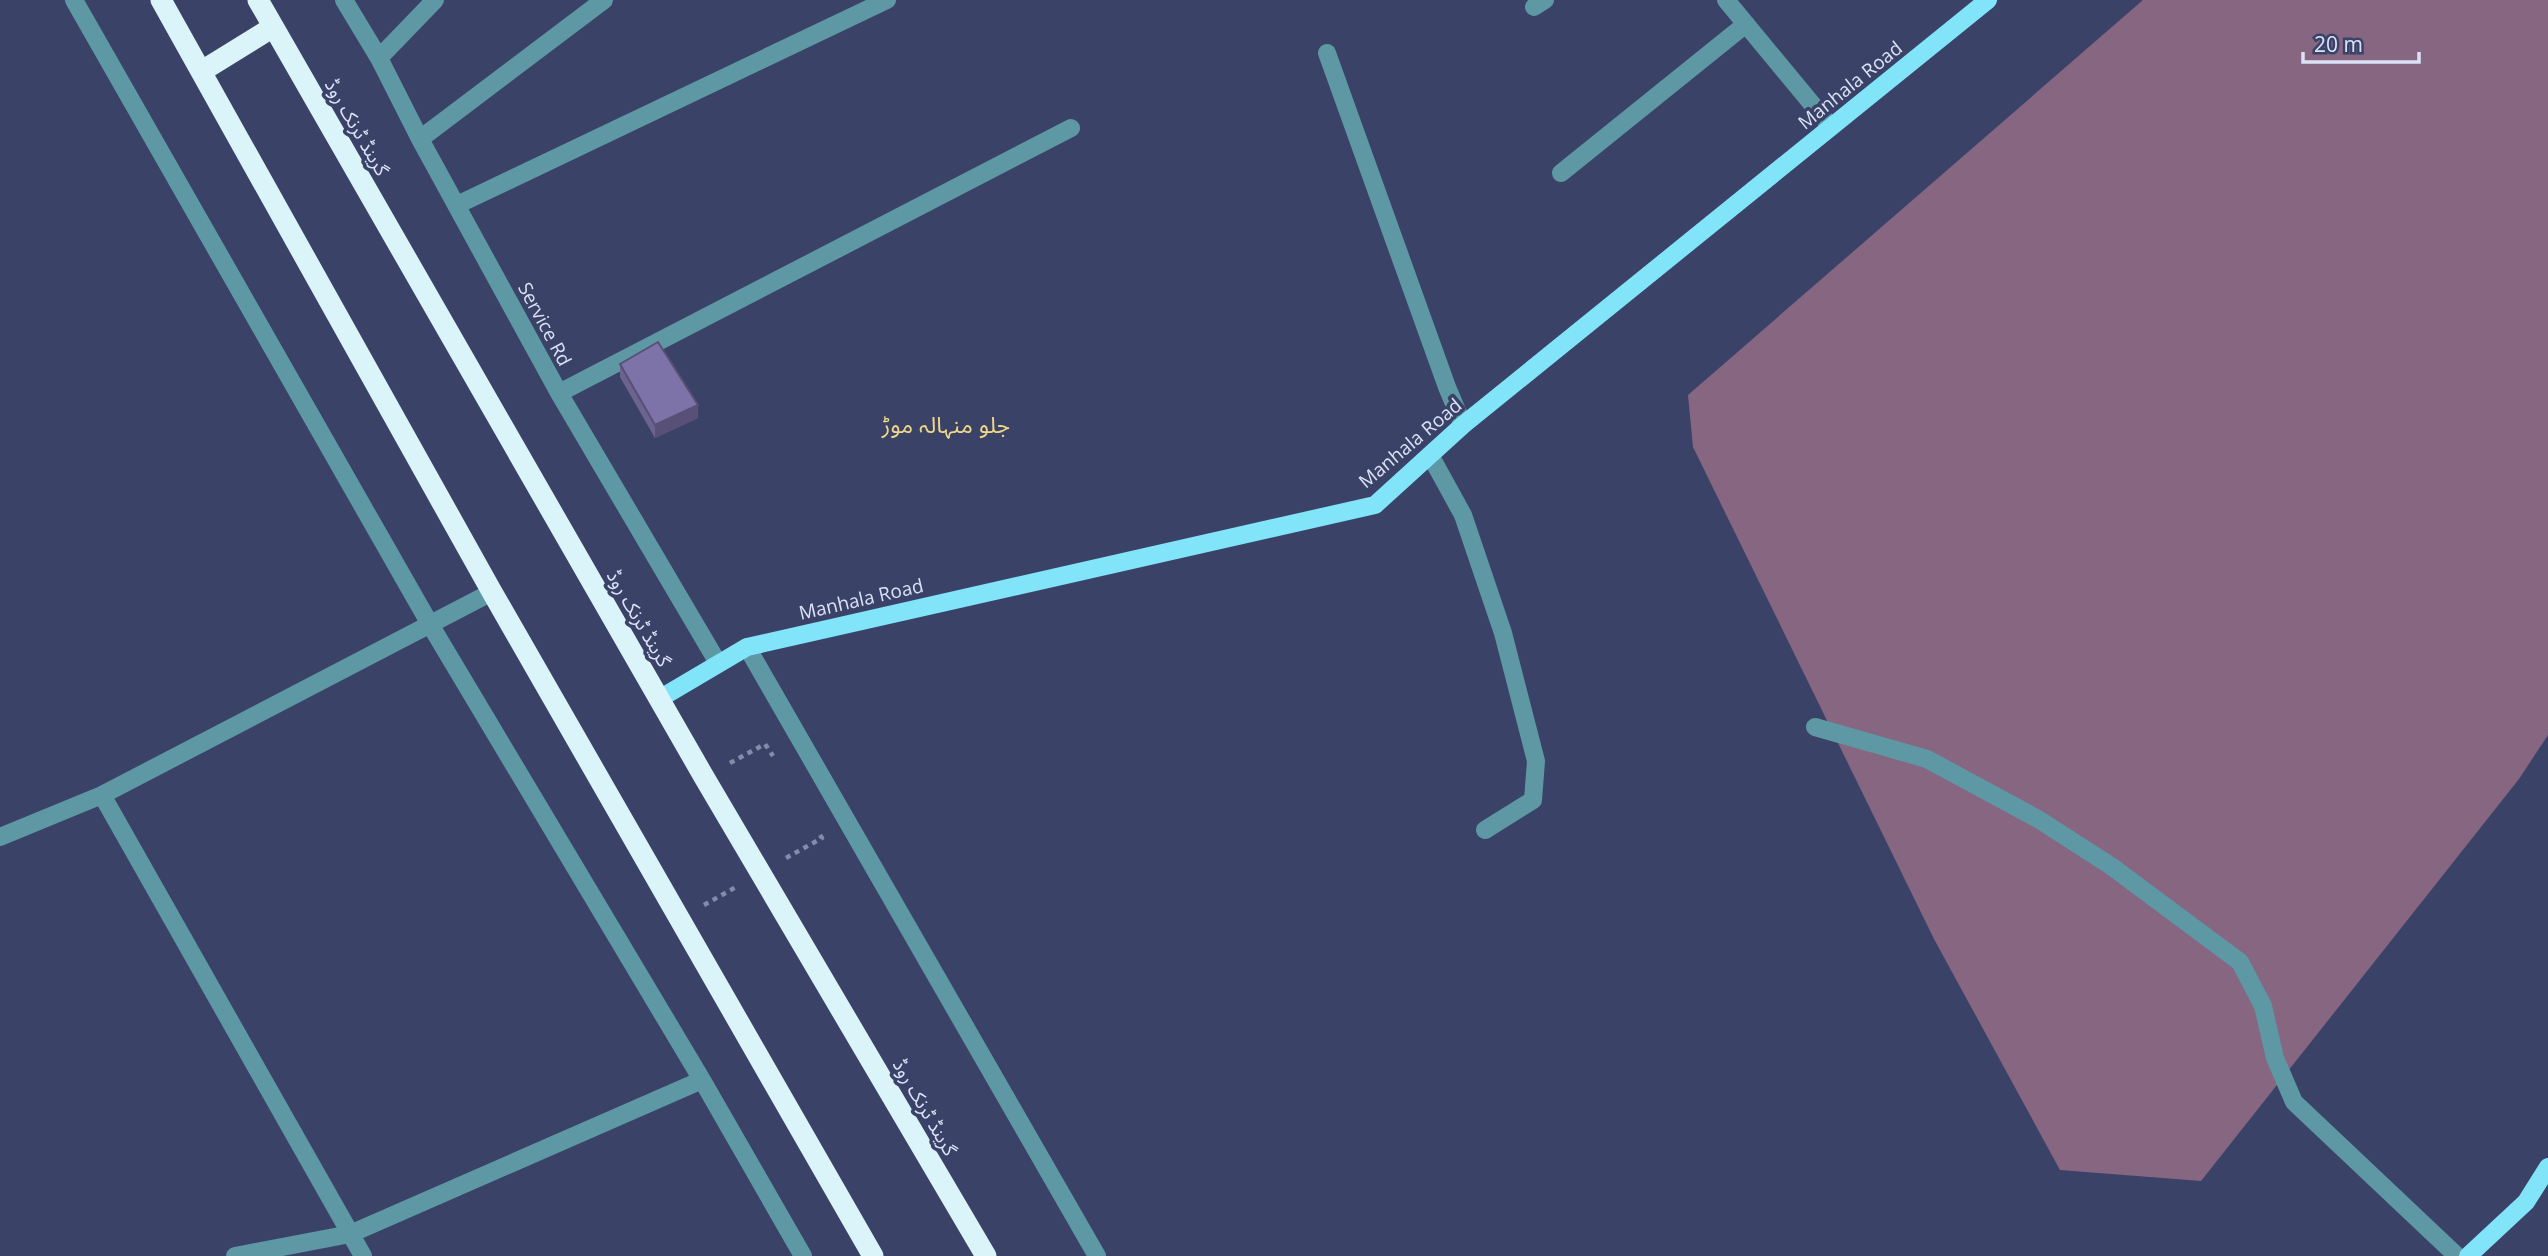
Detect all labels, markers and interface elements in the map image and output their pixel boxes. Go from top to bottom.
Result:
scale bar [2303,21,2418,65]
text: 20 m [2314,30,2363,58]
street label: Manhala Road [1792,35,1908,135]
street label: گرینڈ ٹرنک روڈ [319,74,396,181]
street label: Service Rd [512,278,578,370]
street label: Manhala Road [1353,392,1467,494]
district label: جلو منہالہ موڑ [881,408,1010,440]
street label: گرینڈ ٹرنک روڈ [601,565,678,672]
street label: Manhala Road [796,572,926,626]
street label: گرینڈ ٹرنک روڈ [887,1054,964,1161]

